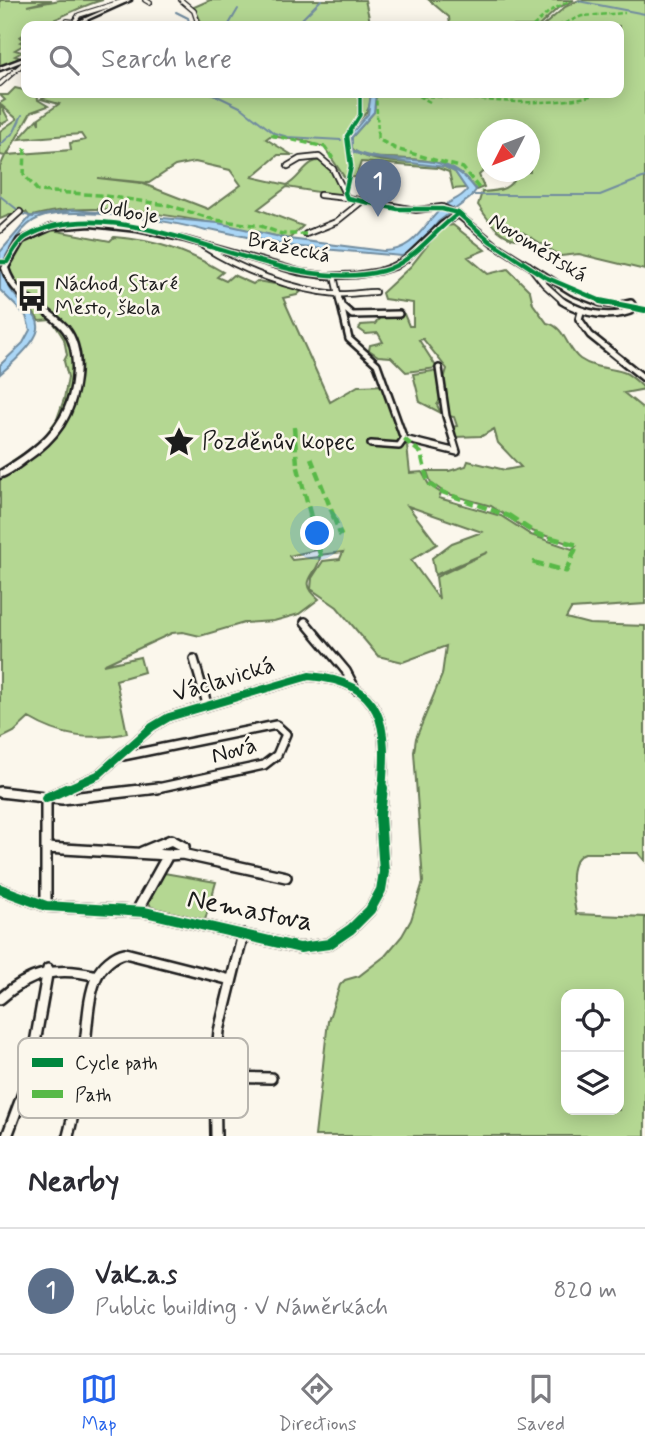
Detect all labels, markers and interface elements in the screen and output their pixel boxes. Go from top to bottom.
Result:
search box [21,21,624,98]
icon: search [45,41,83,79]
text: Search here [101,43,232,77]
north arrow [477,119,540,182]
pin: 1 [355,159,401,217]
street label: Odboje [97,193,161,231]
street label: Novoměstská [483,207,593,289]
street label: Bražecká [245,226,333,270]
place label: Náchod, Staré Město, škola [55,270,178,322]
bus stop icon: Náchod, Staré Město, škola [15,279,49,313]
place icon: Pozděnův kopec [162,425,196,459]
place label: Pozděnův kopec [202,427,355,458]
your location [300,516,334,550]
street label: Václavická [169,650,279,710]
street label: Nová [208,730,260,772]
street label: Nemastova [184,881,316,941]
map controls [561,989,624,1115]
button: locate [561,989,624,1052]
legend [18,1038,248,1118]
text: Cycle path [75,1051,158,1076]
button: layers [561,1052,624,1115]
text: Path [75,1083,112,1108]
text: Nearby [28,1162,119,1201]
text: VaK.a.s [95,1259,177,1293]
text: 1 [46,1276,56,1306]
text: 820 m [554,1276,617,1306]
text: Public building · V Náměrkách [95,1293,388,1323]
tab: Map [80,1370,118,1437]
tab: Directions [278,1370,357,1437]
tab: Saved [517,1370,565,1437]

